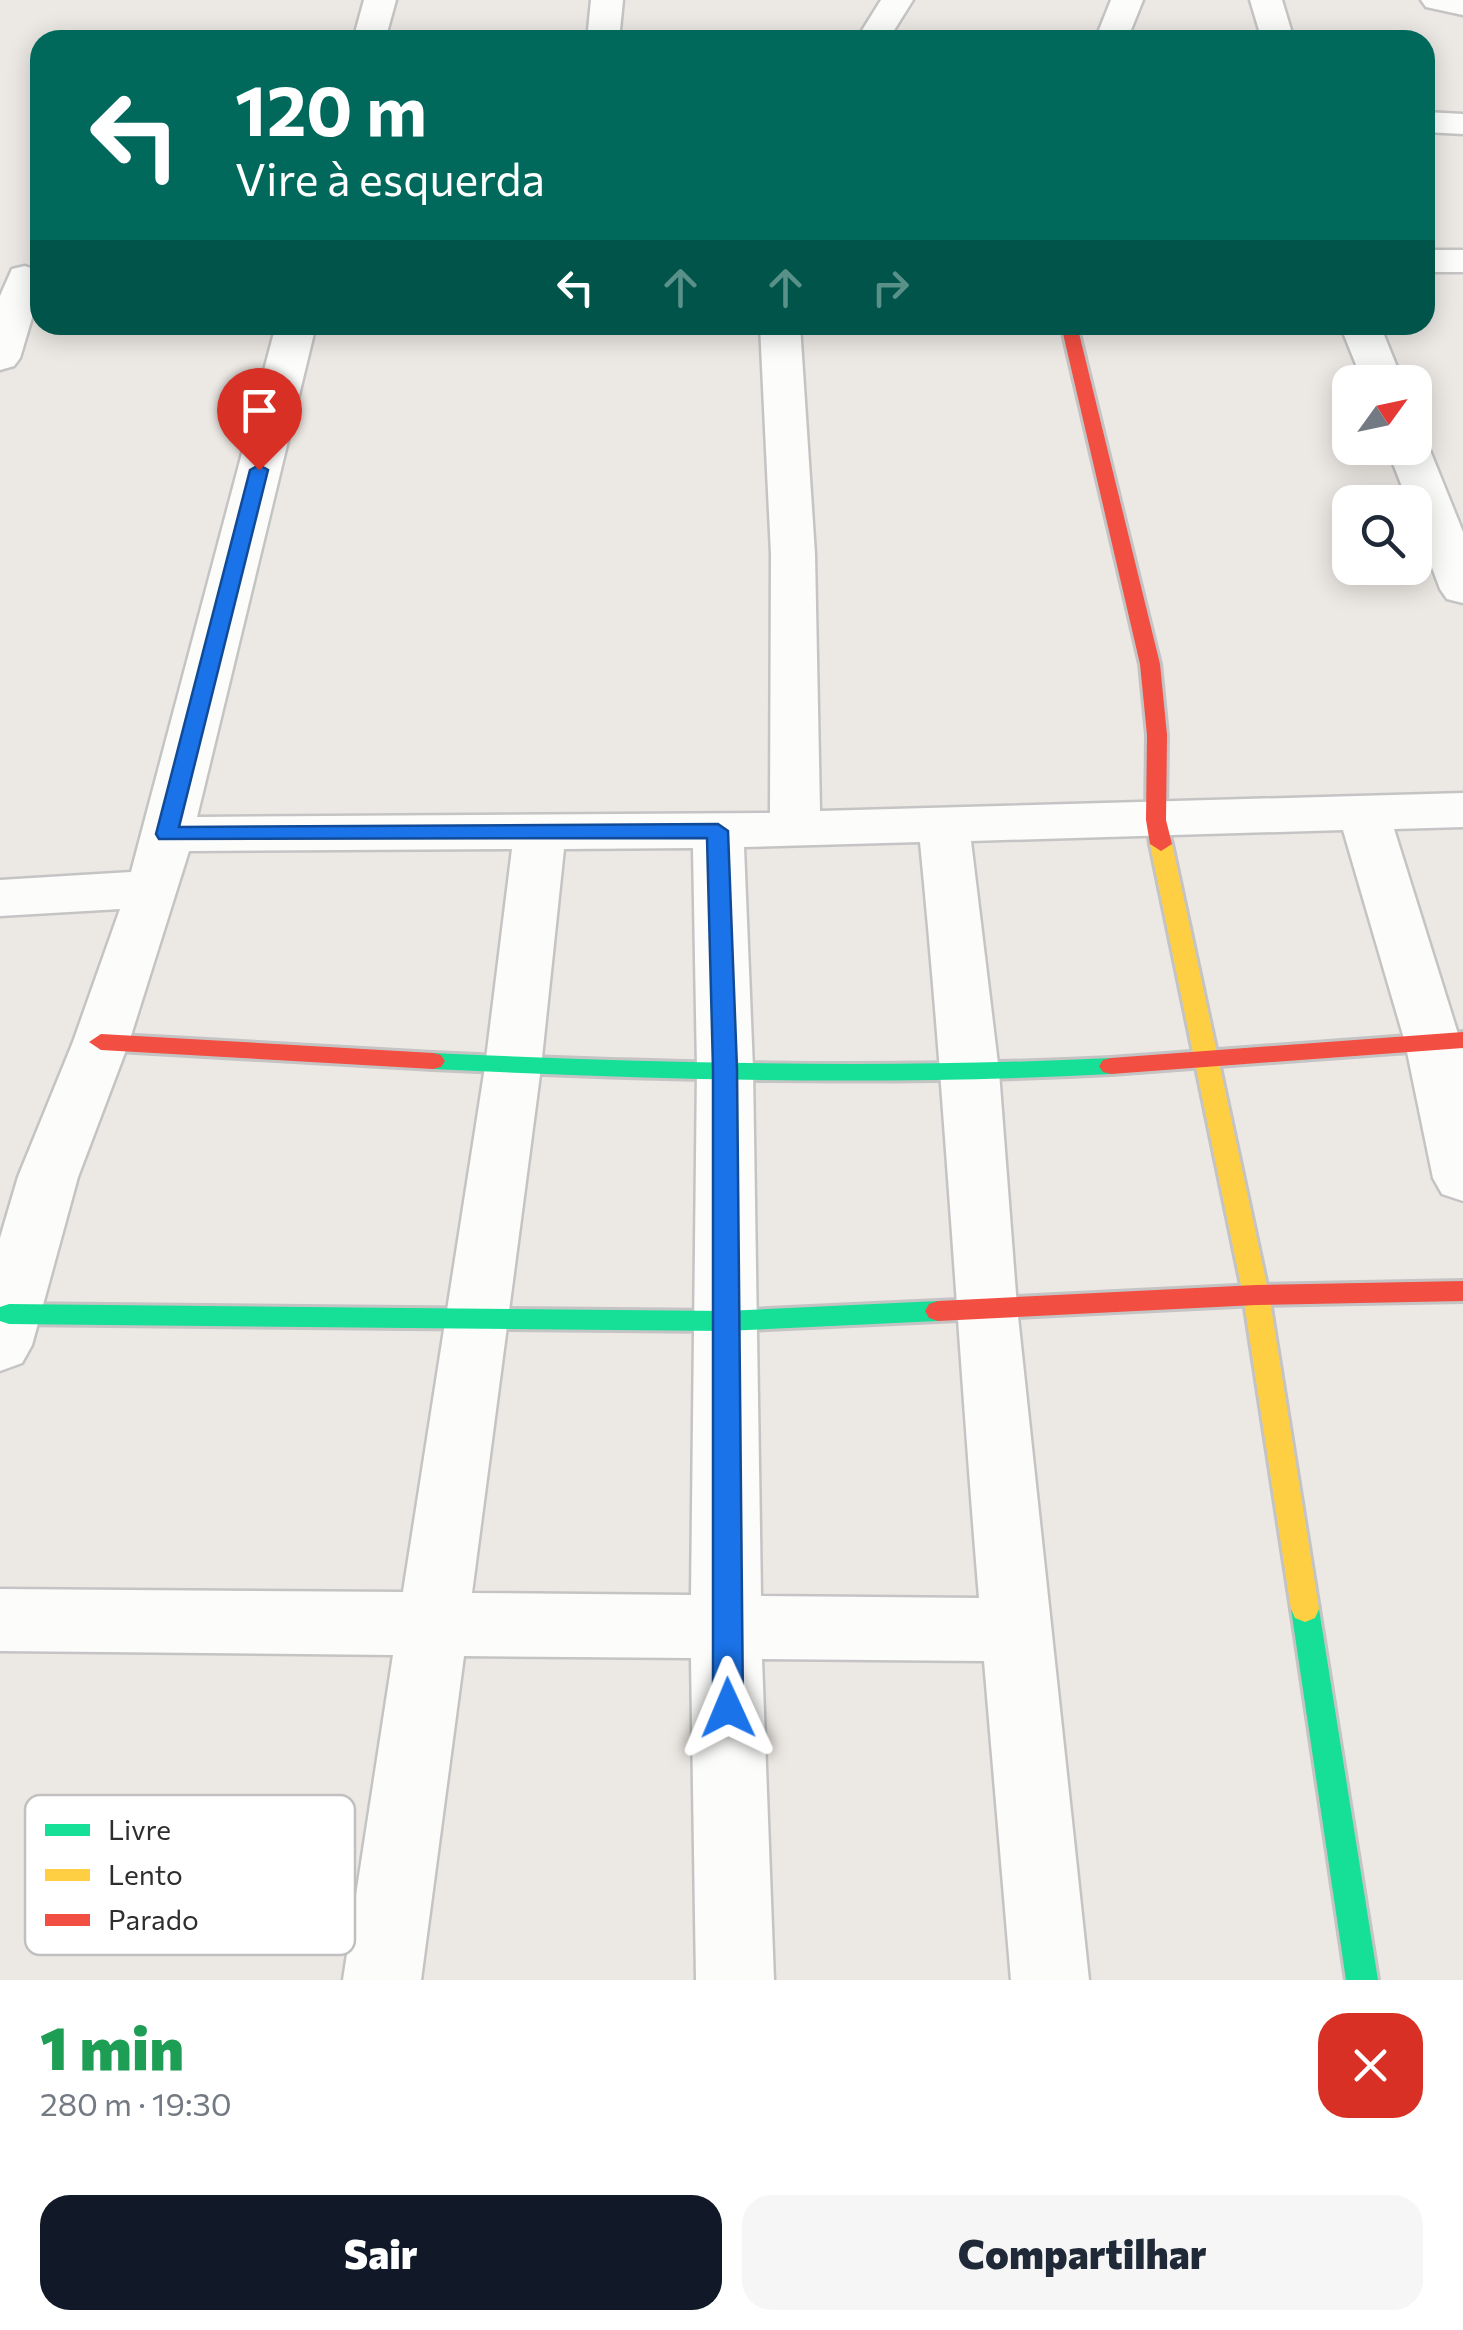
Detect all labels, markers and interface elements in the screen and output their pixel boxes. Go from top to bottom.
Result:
text: 120 m [235,65,427,150]
icon: left [70,70,200,200]
text: Vire à esquerda [235,150,545,205]
icon: left [548,260,603,315]
icon: ahead [653,260,708,315]
icon: ahead [758,260,813,315]
icon: right [863,260,918,315]
north arrow [1332,365,1432,465]
map controls [1332,365,1432,585]
pin [217,368,302,471]
icon: arrive [232,383,287,438]
button: search [1332,485,1432,585]
position arrow [676,1656,780,1760]
legend [25,1795,355,1955]
text: Livre [108,1812,171,1846]
text: Lento [108,1857,183,1891]
text: Parado [108,1902,199,1936]
text: 1 min [40,2009,184,2082]
button: close [1318,2013,1423,2118]
text: 280 m · 19:30 [40,2083,232,2123]
button: Sair [40,2195,722,2310]
button: Compartilhar [742,2195,1423,2310]

